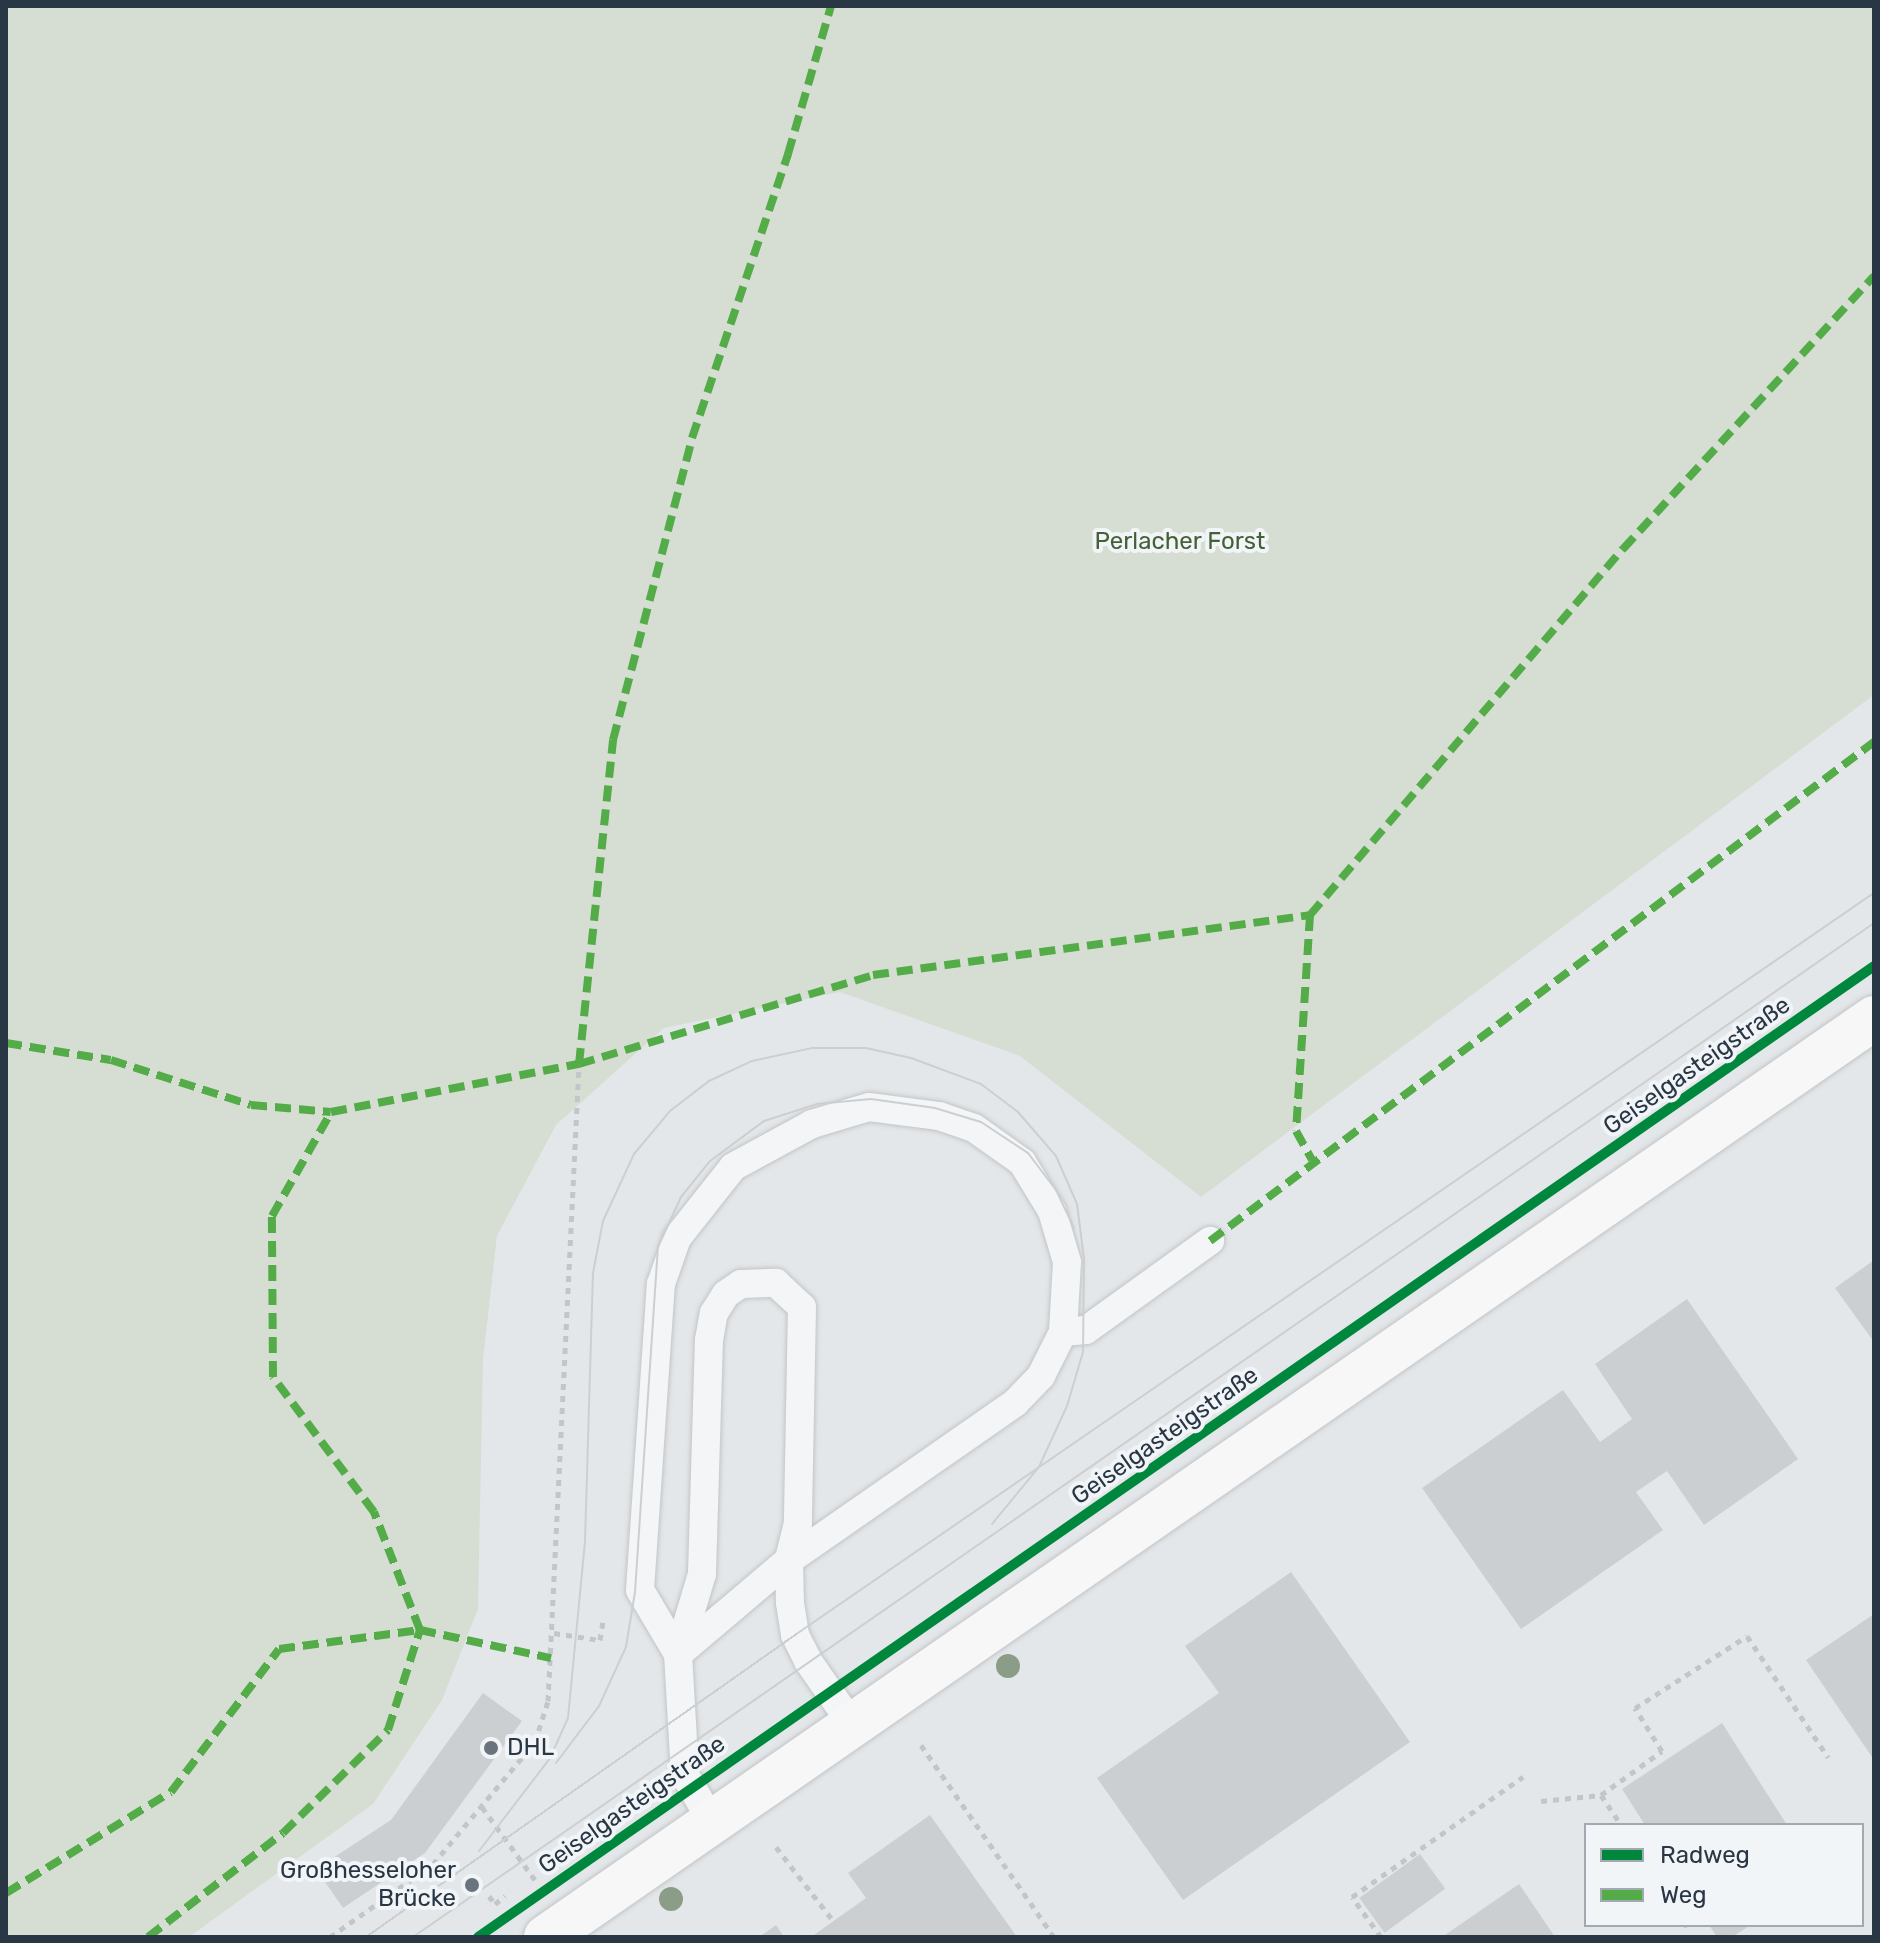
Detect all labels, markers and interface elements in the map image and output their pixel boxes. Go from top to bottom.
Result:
park label: Perlacher Forst [1094,528,1266,556]
street label: Geiselgasteigstraße [1598,991,1796,1141]
street label: Geiselgasteigstraße [1066,1361,1264,1511]
street label: Geiselgasteigstraße [533,1730,731,1880]
place label: DHL [507,1734,554,1762]
marker: DHL [482,1739,500,1757]
legend [1584,1823,1864,1927]
text: Radweg [1660,1841,1750,1869]
place label: Großhesseloher Brücke [280,1857,456,1913]
marker: Großhesseloher Brücke [463,1876,481,1894]
text: Weg [1660,1881,1707,1909]

